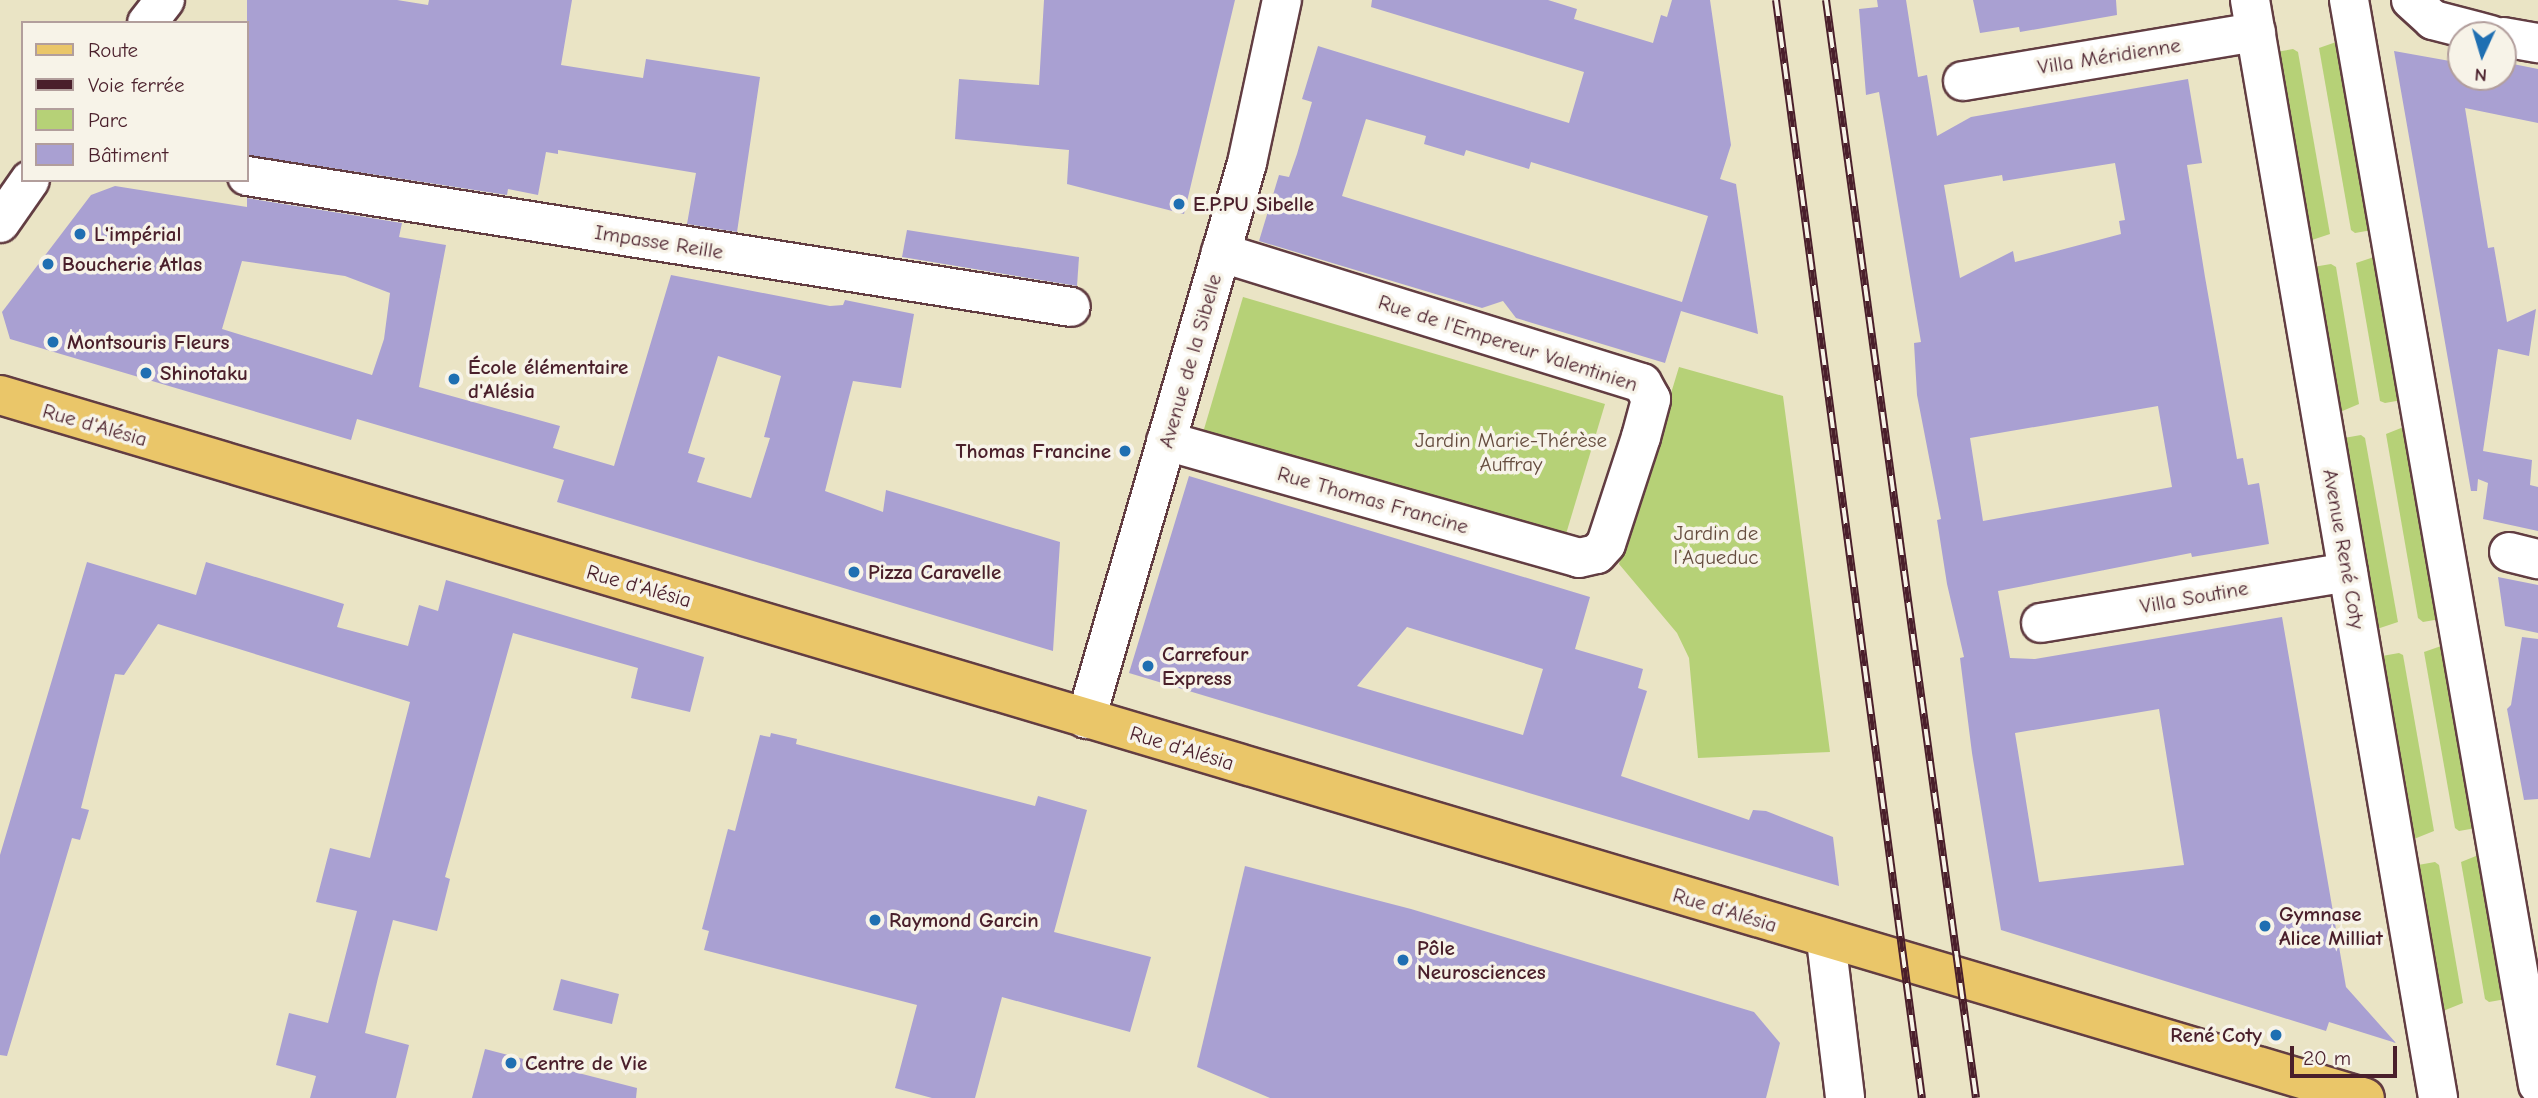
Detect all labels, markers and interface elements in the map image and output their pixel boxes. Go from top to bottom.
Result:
legend [21,21,248,182]
north arrow [2447,21,2517,91]
street label: Villa Méridienne [2036,32,2182,80]
text: Route [88,38,138,62]
text: N [2474,64,2488,86]
text: Voie ferrée [88,73,185,97]
text: Parc [88,108,128,132]
text: Bâtiment [88,143,168,167]
place label: E.P.PU Sibelle [1193,191,1314,217]
marker: E.P.PU Sibelle [1171,196,1187,212]
street label: Impasse Reille [593,219,725,265]
place label: L'impérial [94,221,181,247]
marker: L'impérial [72,226,88,242]
place label: Boucherie Atlas [62,251,202,277]
marker: Boucherie Atlas [40,256,56,272]
street label: Avenue de la Sibelle [1153,271,1227,451]
street label: Rue de l'Empereur Valentinien [1375,289,1641,397]
place label: Montsouris Fleurs [67,329,229,355]
marker: Montsouris Fleurs [45,334,61,350]
place label: École élémentaire d'Alésia [468,354,628,404]
place label: Shinotaku [160,360,248,386]
marker: Shinotaku [138,365,154,381]
marker: École élémentaire d'Alésia [446,371,462,387]
street label: Rue d'Alésia [40,398,150,452]
park label: Jardin Marie-Thérèse Auffray [1415,427,1607,477]
place label: Thomas Francine [955,438,1111,464]
marker: Thomas Francine [1117,443,1133,459]
street label: Rue Thomas Francine [1275,461,1471,539]
street label: Avenue René Coty [2318,467,2370,631]
park label: Jardin de l’Aqueduc [1674,520,1758,570]
street label: Rue d'Alésia [584,559,694,613]
place label: Pizza Caravelle [868,559,1001,585]
marker: Pizza Caravelle [846,564,862,580]
street label: Villa Soutine [2138,575,2250,619]
place label: Carrefour Express [1162,641,1248,691]
marker: Carrefour Express [1140,658,1156,674]
street label: Rue d'Alésia [1127,720,1237,776]
street label: Rue d'Alésia [1670,882,1780,938]
place label: Gymnase Alice Milliat [2279,901,2383,951]
place label: Raymond Garcin [889,907,1039,933]
marker: Raymond Garcin [867,912,883,928]
marker: Gymnase Alice Milliat [2257,918,2273,934]
place label: Pôle Neurosciences [1417,935,1546,985]
marker: Pôle Neurosciences [1395,952,1411,968]
place label: René Coty [2170,1022,2262,1048]
marker: René Coty [2268,1027,2284,1043]
scale bar [2293,1032,2400,1076]
text: 20 m [2303,1046,2351,1070]
place label: Centre de Vie [525,1050,647,1076]
marker: Centre de Vie [503,1055,519,1071]

